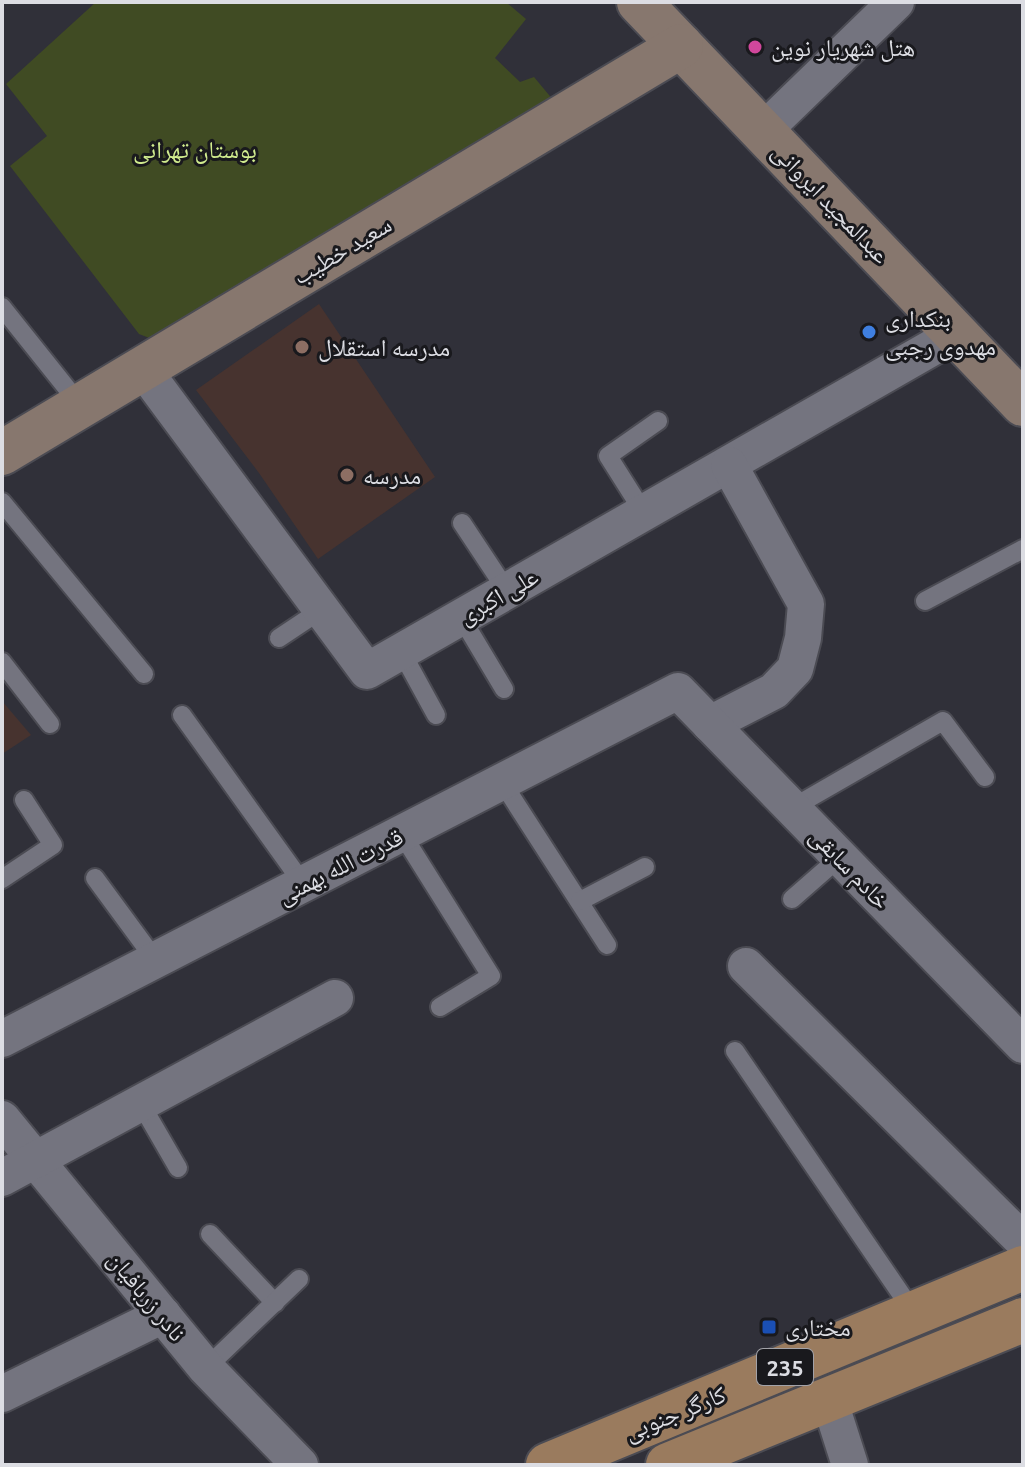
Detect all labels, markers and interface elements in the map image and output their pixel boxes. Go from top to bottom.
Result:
place label: هتل شهریار نوین [771,34,915,62]
marker: هتل شهریار نوین [746,38,764,56]
park label: بوستان تهرانی [133,136,257,164]
street label: عبدالمجید ایروانی [766,137,895,269]
street label: سعید خطیب [288,210,396,291]
place label: بنکداری مهدوی رجبی [885,305,996,361]
marker: بنکداری مهدوی رجبی [860,323,878,341]
place label: مدرسه استقلال [318,334,450,362]
marker: مدرسه استقلال [293,338,311,356]
place label: مدرسه [363,462,421,489]
marker: مدرسه [338,466,356,484]
street label: علی اکبری [453,563,543,630]
street label: خادم سابقی [802,822,895,916]
street label: قدرت الله بهمنی [273,823,408,910]
street label: نادر زربافیان [102,1246,191,1347]
place label: مختاری [785,1314,851,1342]
marker: مختاری [760,1318,778,1336]
road number: 235 [757,1349,813,1385]
street label: کارگر جنوبی [620,1380,730,1446]

